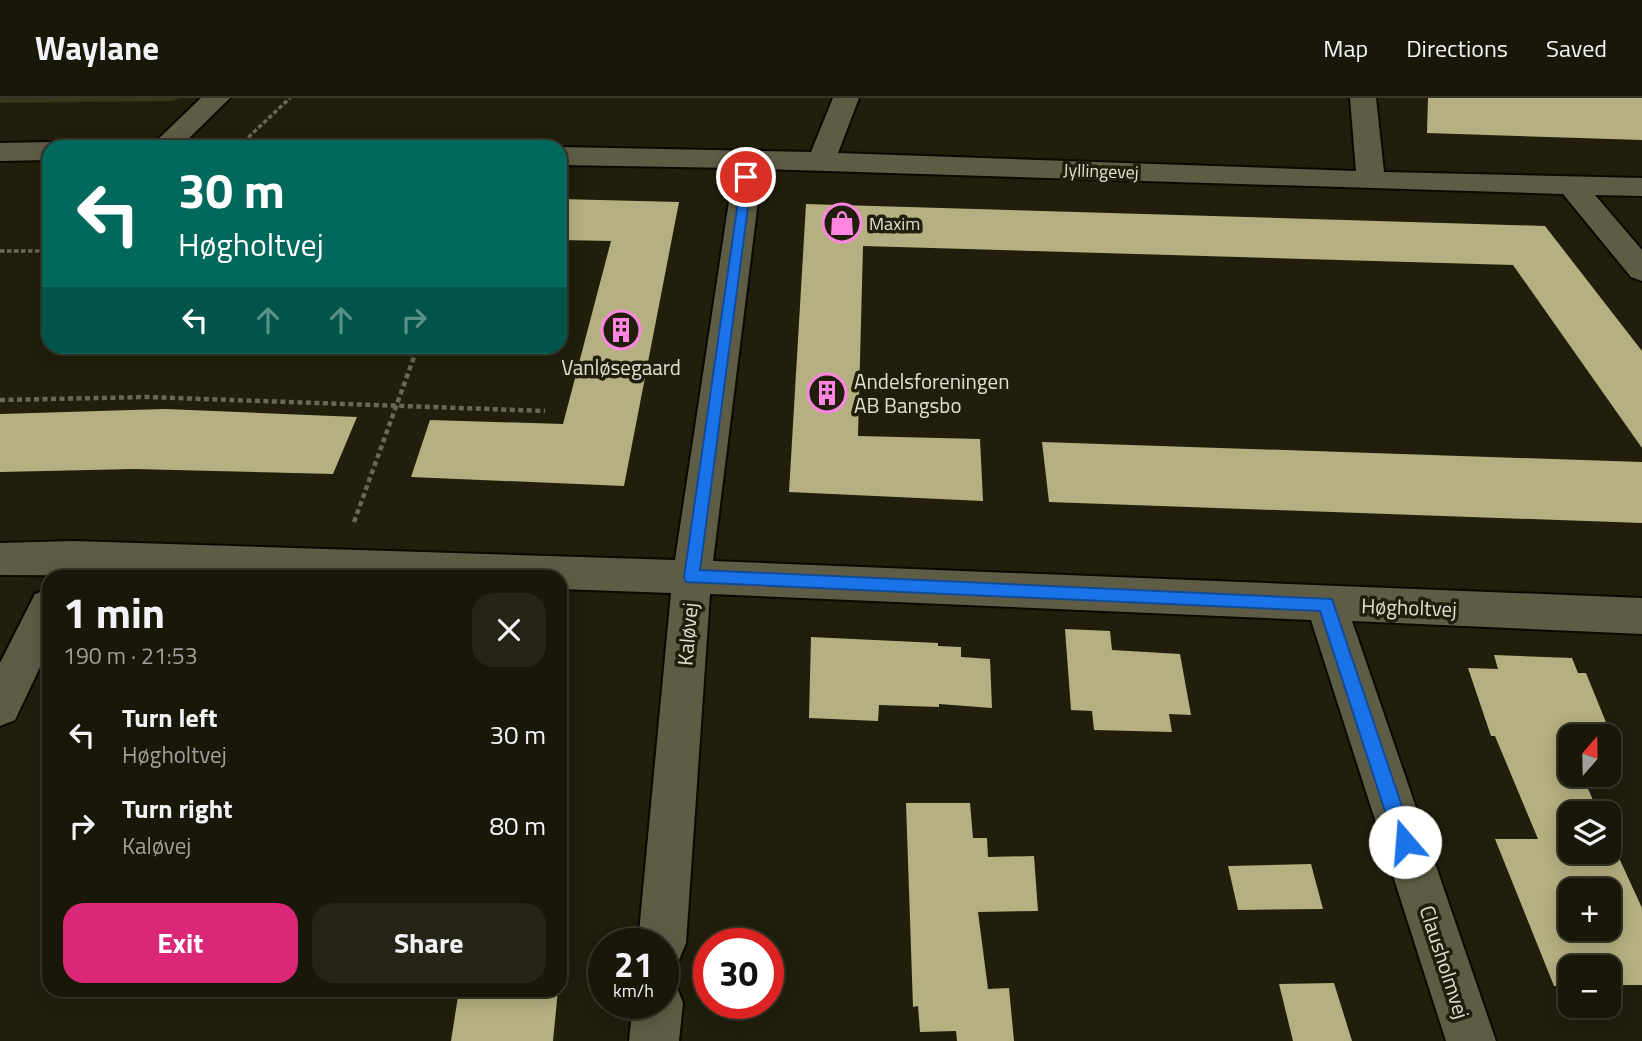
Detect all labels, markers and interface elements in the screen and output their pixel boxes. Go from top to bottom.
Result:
text: Waylane [35,23,159,73]
text: Map [1323,30,1368,66]
text: Directions [1406,30,1508,66]
text: Saved [1546,30,1607,66]
pin [716,147,776,207]
text: 30 m [178,152,285,227]
street label: Jyllingevej [1063,156,1139,186]
icon: arrive [727,158,765,196]
icon: left [63,168,154,259]
shop icon: Maxim [821,202,863,244]
place label: Maxim [869,210,920,237]
text: Høgholtvej [178,220,324,268]
icon: left [176,301,214,339]
icon: ahead [249,301,287,339]
icon: ahead [322,301,360,339]
icon: right [395,301,433,339]
building icon: Vanløsegaard [600,309,642,351]
place label: Vanløsegaard [561,351,681,383]
place label: Andelsforeningen AB Bangsbo [854,365,1009,421]
building icon: Andelsforeningen AB Bangsbo [806,372,848,414]
text: 1 min [63,580,165,644]
street label: Høgholtvej [1361,589,1457,625]
button: close [472,593,546,667]
street label: Kaløvej [668,601,706,667]
text: 190 m · 21:53 [63,638,198,673]
text: Turn left [122,698,217,737]
text: 30 m [489,715,546,754]
icon: left [63,716,101,754]
north arrow [1558,724,1620,788]
map controls [1558,724,1621,1018]
text: Høgholtvej [122,737,227,772]
text: Turn right [122,789,233,828]
button: layers [1558,801,1621,864]
position arrow [1368,805,1442,879]
text: 80 m [489,806,546,845]
icon: right [63,807,101,845]
text: Kaløvej [122,828,191,863]
button: + [1558,878,1621,941]
street label: Clausholmvej [1412,901,1478,1023]
button: Exit [63,903,298,983]
button: Share [312,903,546,983]
speed limit sign: 30 [693,928,784,1019]
text: 21 [614,937,653,991]
button: − [1558,955,1621,1018]
text: km/h [613,977,654,1004]

